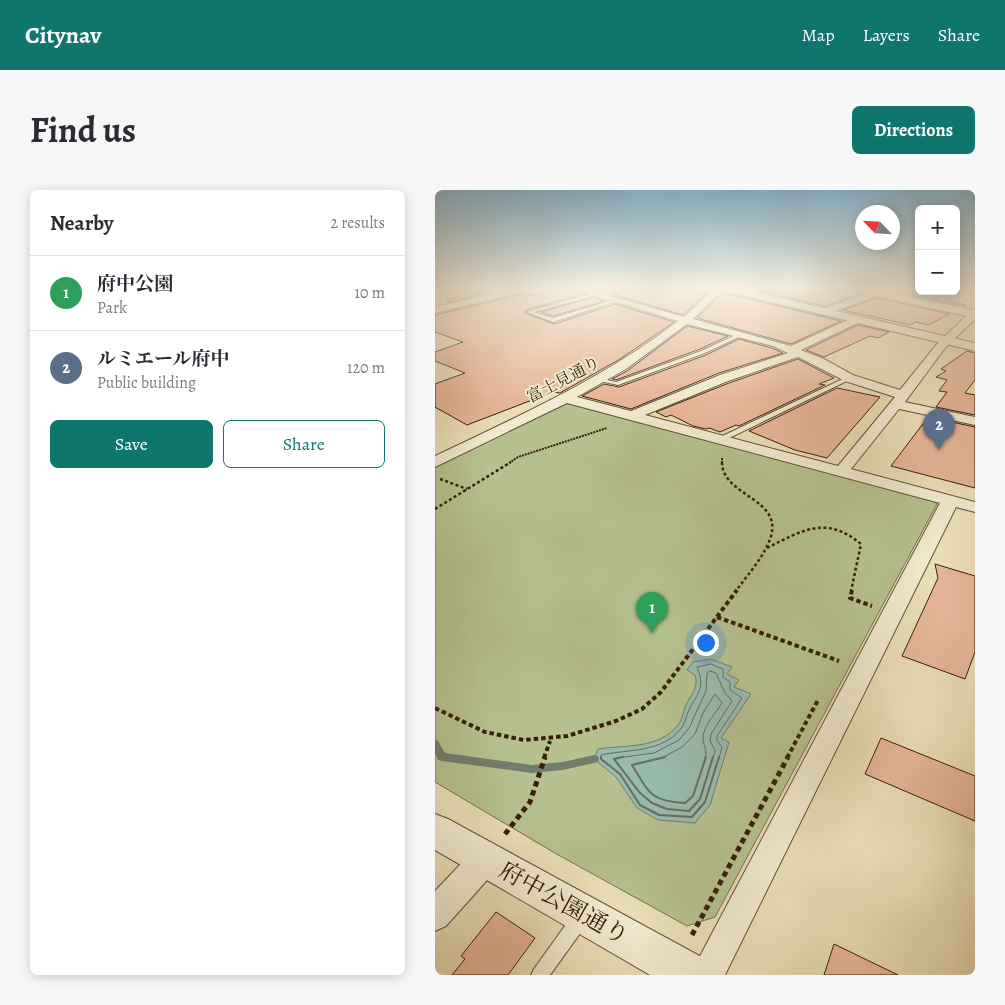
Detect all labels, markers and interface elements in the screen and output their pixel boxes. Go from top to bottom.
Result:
text: Citynav [25,19,101,51]
text: Map [802,23,835,47]
text: Layers [863,23,910,47]
text: Share [938,23,980,47]
text: Find us [30,106,136,154]
button: Directions [852,106,975,154]
north arrow [855,205,900,250]
map controls [915,205,960,295]
button: + [915,205,960,250]
text: Nearby [50,209,113,237]
text: 2 results [330,212,385,234]
button: − [915,250,960,295]
text: 府中公園 [97,271,173,297]
text: 1 [63,282,69,304]
text: 10 m [355,282,385,304]
text: Park [97,297,127,319]
text: ルミエール府中 [97,346,230,372]
street label: 富士見通り [523,351,604,408]
text: 2 [62,357,70,379]
text: 120 m [347,357,385,379]
text: Public building [97,372,196,394]
pin: 2 [923,409,955,450]
button: Save [50,420,213,468]
button: Share [223,420,385,468]
pin: 1 [636,592,668,633]
your location [693,630,719,656]
street label: 府中公園通り [493,854,635,952]

